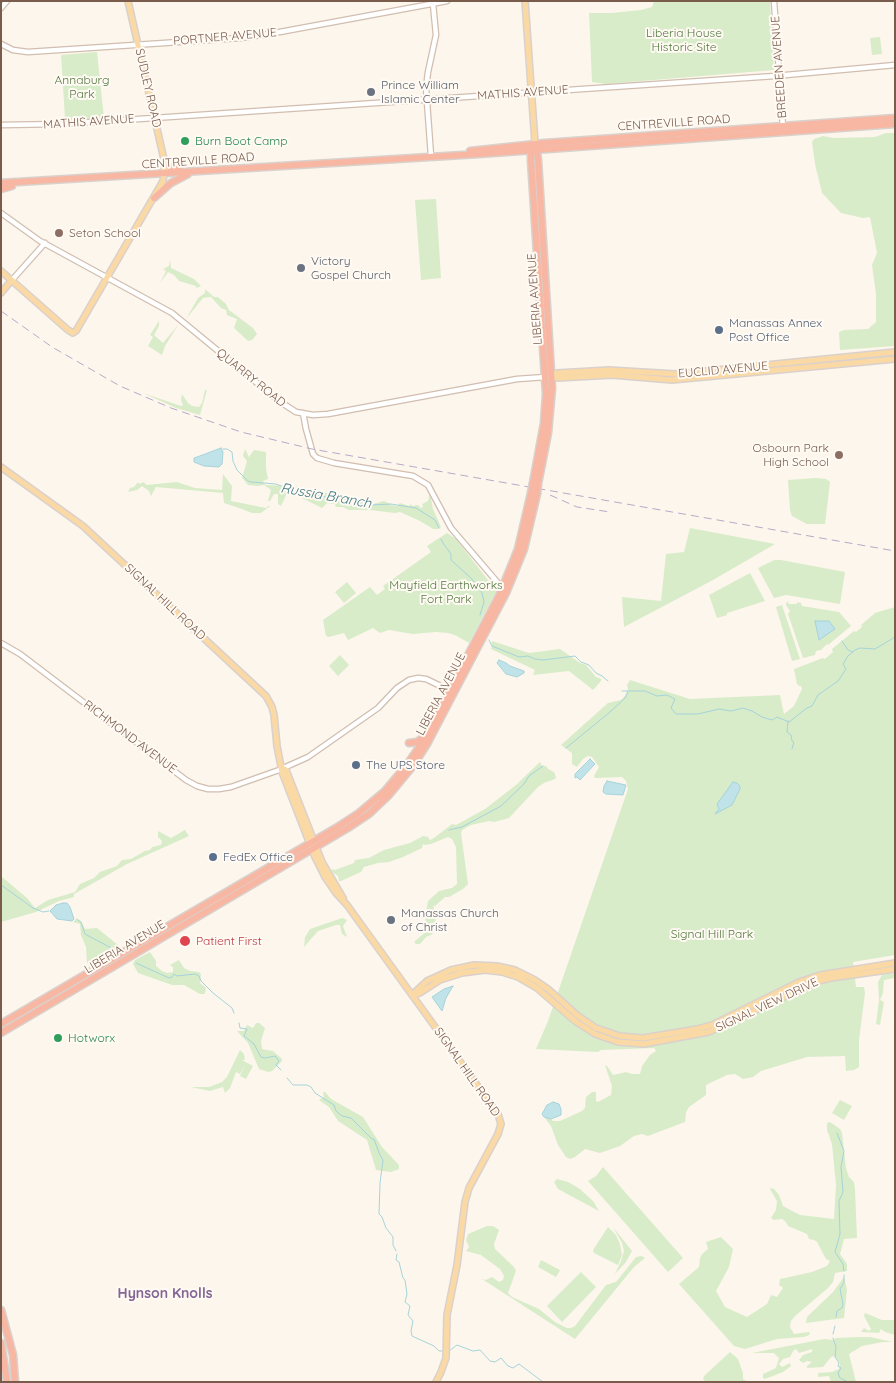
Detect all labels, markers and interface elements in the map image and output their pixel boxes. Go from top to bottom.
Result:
street label: BREEDEN AVENUE [768,15,790,119]
street label: PORTNER AVENUE [173,25,277,49]
park label: Liberia House Historic Site [646,26,722,54]
street label: SUDLEY ROAD [132,47,164,129]
park label: Annaburg Park [55,73,109,101]
place label: Prince William Islamic Center [381,78,460,106]
street label: MATHIS AVENUE [477,83,569,103]
marker: Prince William Islamic Center [365,86,377,98]
street label: MATHIS AVENUE [43,112,135,132]
street label: CENTREVILLE ROAD [617,112,731,134]
place label: Burn Boot Camp [195,134,287,148]
marker: Burn Boot Camp [179,135,191,147]
street label: CENTREVILLE ROAD [141,150,255,172]
place label: Seton School [69,226,141,240]
marker: Seton School [53,227,65,239]
street label: LIBERIA AVENUE [525,253,545,345]
place label: Victory Gospel Church [311,254,391,282]
marker: Victory Gospel Church [295,262,307,274]
place label: Manassas Annex Post Office [729,316,822,344]
marker: Manassas Annex Post Office [713,324,725,336]
street label: QUARRY ROAD [214,346,288,410]
street label: EUCLID AVENUE [678,359,768,381]
place label: Osbourn Park High School [753,441,829,469]
marker: Osbourn Park High School [833,449,845,461]
water label: Russia Branch [279,480,373,512]
street label: SIGNAL HILL ROAD [122,561,208,643]
park label: Mayfield Earthworks Fort Park [389,578,503,606]
street label: LIBERIA AVENUE [413,650,469,738]
street label: RICHMOND AVENUE [81,697,179,777]
place label: The UPS Store [366,758,445,772]
marker: The UPS Store [350,759,362,771]
place label: FedEx Office [223,850,293,864]
marker: FedEx Office [207,851,219,863]
place label: Manassas Church of Christ [401,906,499,934]
marker: Manassas Church of Christ [385,914,397,926]
street label: LIBERIA AVENUE [82,917,168,977]
park label: Signal Hill Park [671,927,753,941]
marker: Patient First [178,934,192,948]
place label: Patient First [196,934,262,948]
street label: SIGNAL VIEW DRIVE [713,975,821,1035]
street label: SIGNAL HILL ROAD [431,1025,503,1119]
place label: Hotworx [68,1031,115,1045]
marker: Hotworx [52,1032,64,1044]
district label: Hynson Knolls [118,1286,212,1302]

